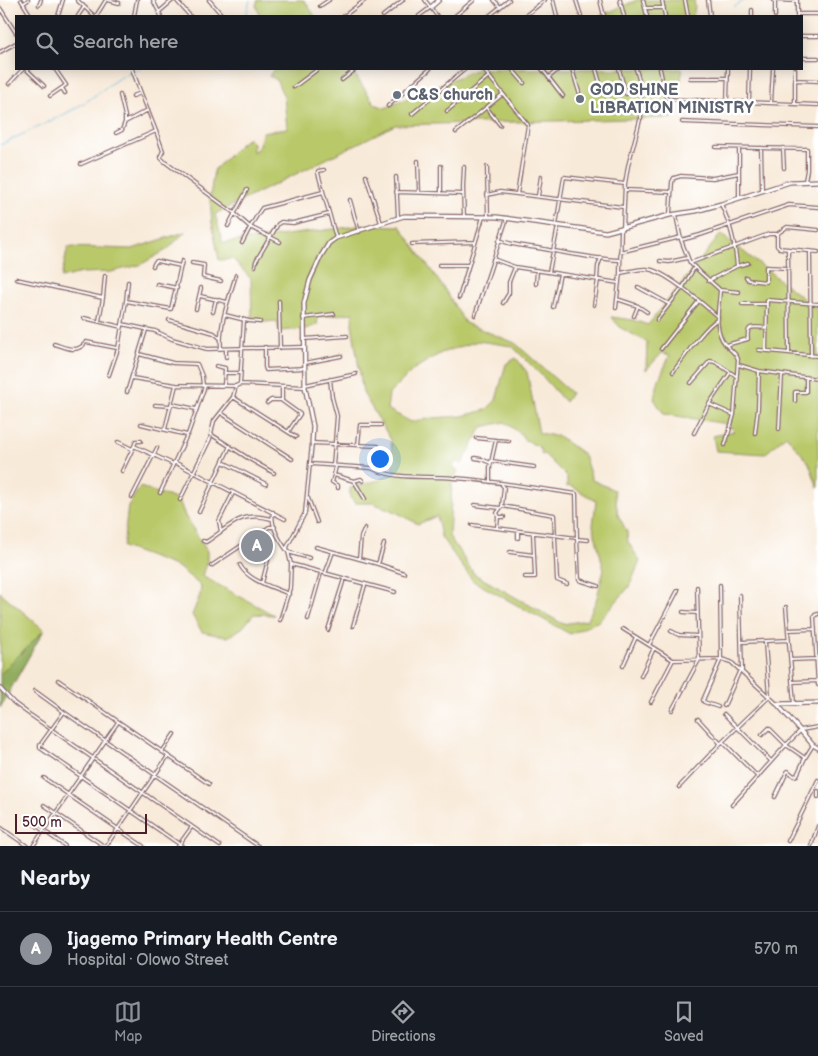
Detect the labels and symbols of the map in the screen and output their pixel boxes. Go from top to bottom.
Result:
place label: GOD SHINE LIBRATION MINISTRY [590,81,754,118]
place label: C&S church [407,86,493,105]
marker: C&S church [391,89,403,101]
marker: GOD SHINE LIBRATION MINISTRY [574,93,586,105]
your location [367,446,393,472]
pin: A [241,527,273,565]
scale bar [15,811,148,834]

